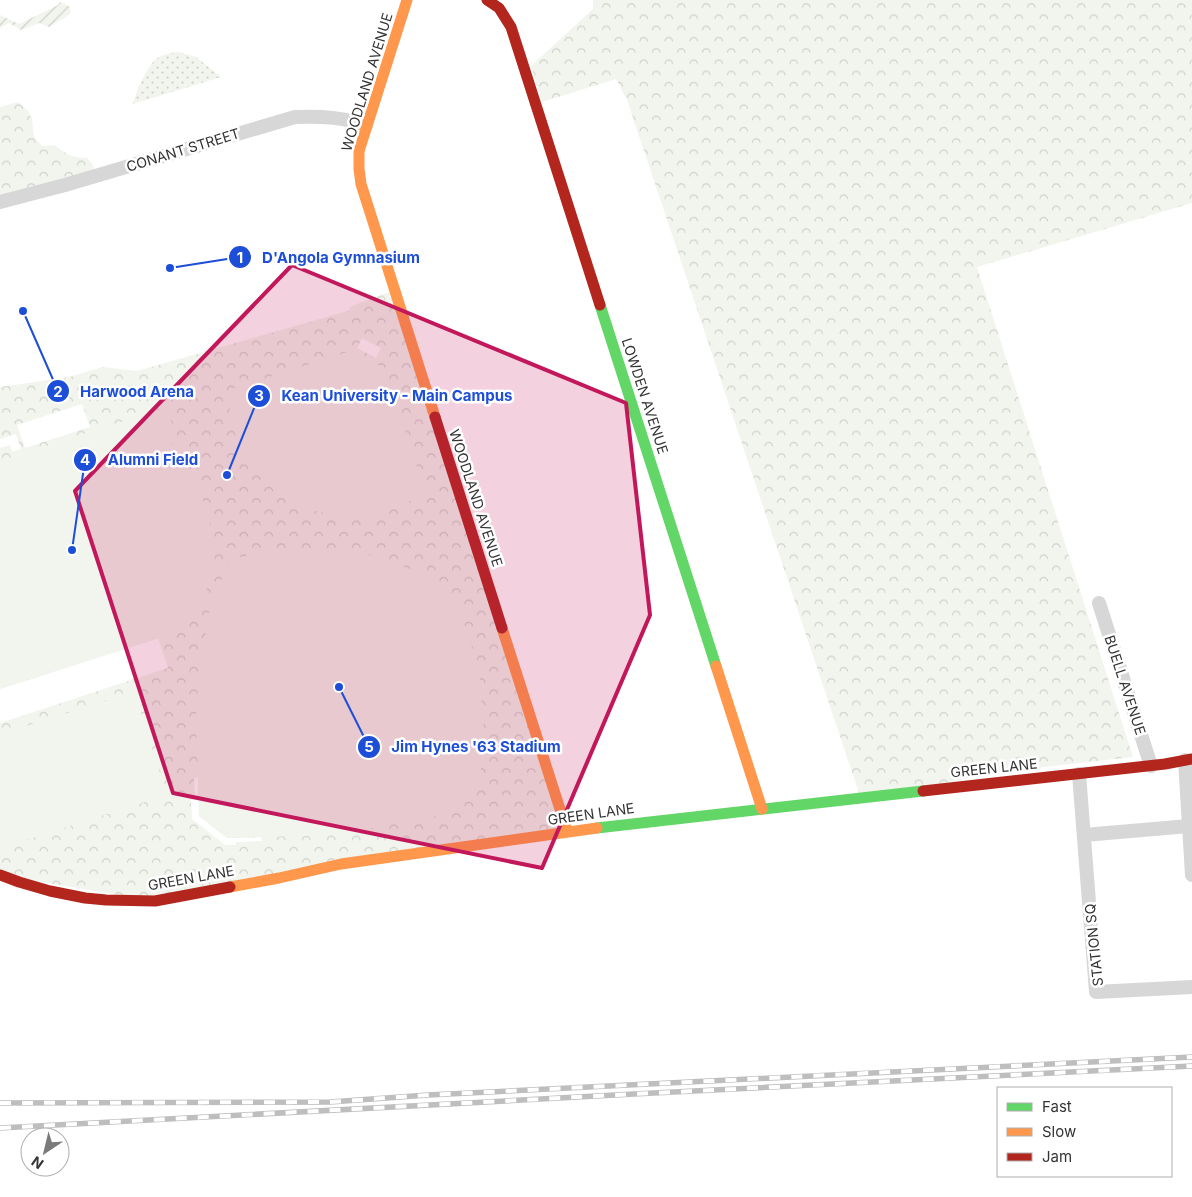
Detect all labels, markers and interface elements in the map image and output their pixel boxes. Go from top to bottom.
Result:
street label: WOODLAND AVENUE [337,11,396,153]
street label: CONANT STREET [124,124,242,175]
callout: D'Angola Gymnasium [227,242,430,272]
text: 1 [237,248,243,267]
text: D'Angola Gymnasium [262,248,420,267]
street label: LOWDEN AVENUE [619,336,672,456]
callout: Harwood Arena [45,376,204,406]
callout: Kean University - Main Campus [247,381,522,411]
text: 2 [53,382,63,401]
text: Harwood Arena [80,382,194,401]
text: 3 [254,386,264,405]
text: Kean University - Main Campus [282,386,512,405]
street label: WOODLAND AVENUE [446,427,507,569]
callout: Alumni Field [73,445,209,475]
text: 4 [80,450,90,469]
text: Alumni Field [108,450,198,469]
street label: BUELL AVENUE [1101,633,1150,737]
callout: Jim Hynes '63 Stadium [357,732,571,762]
text: 5 [364,737,374,756]
text: Jim Hynes '63 Stadium [391,737,561,756]
street label: GREEN LANE [950,754,1038,781]
street label: GREEN LANE [547,799,635,828]
street label: GREEN LANE [146,862,235,893]
street label: STATION SQ [1081,903,1106,987]
legend [997,1087,1172,1177]
text: Fast [1042,1097,1072,1116]
text: Slow [1042,1122,1076,1141]
north arrow [20,1127,70,1177]
text: Jam [1042,1147,1072,1166]
text: N [28,1153,47,1173]

